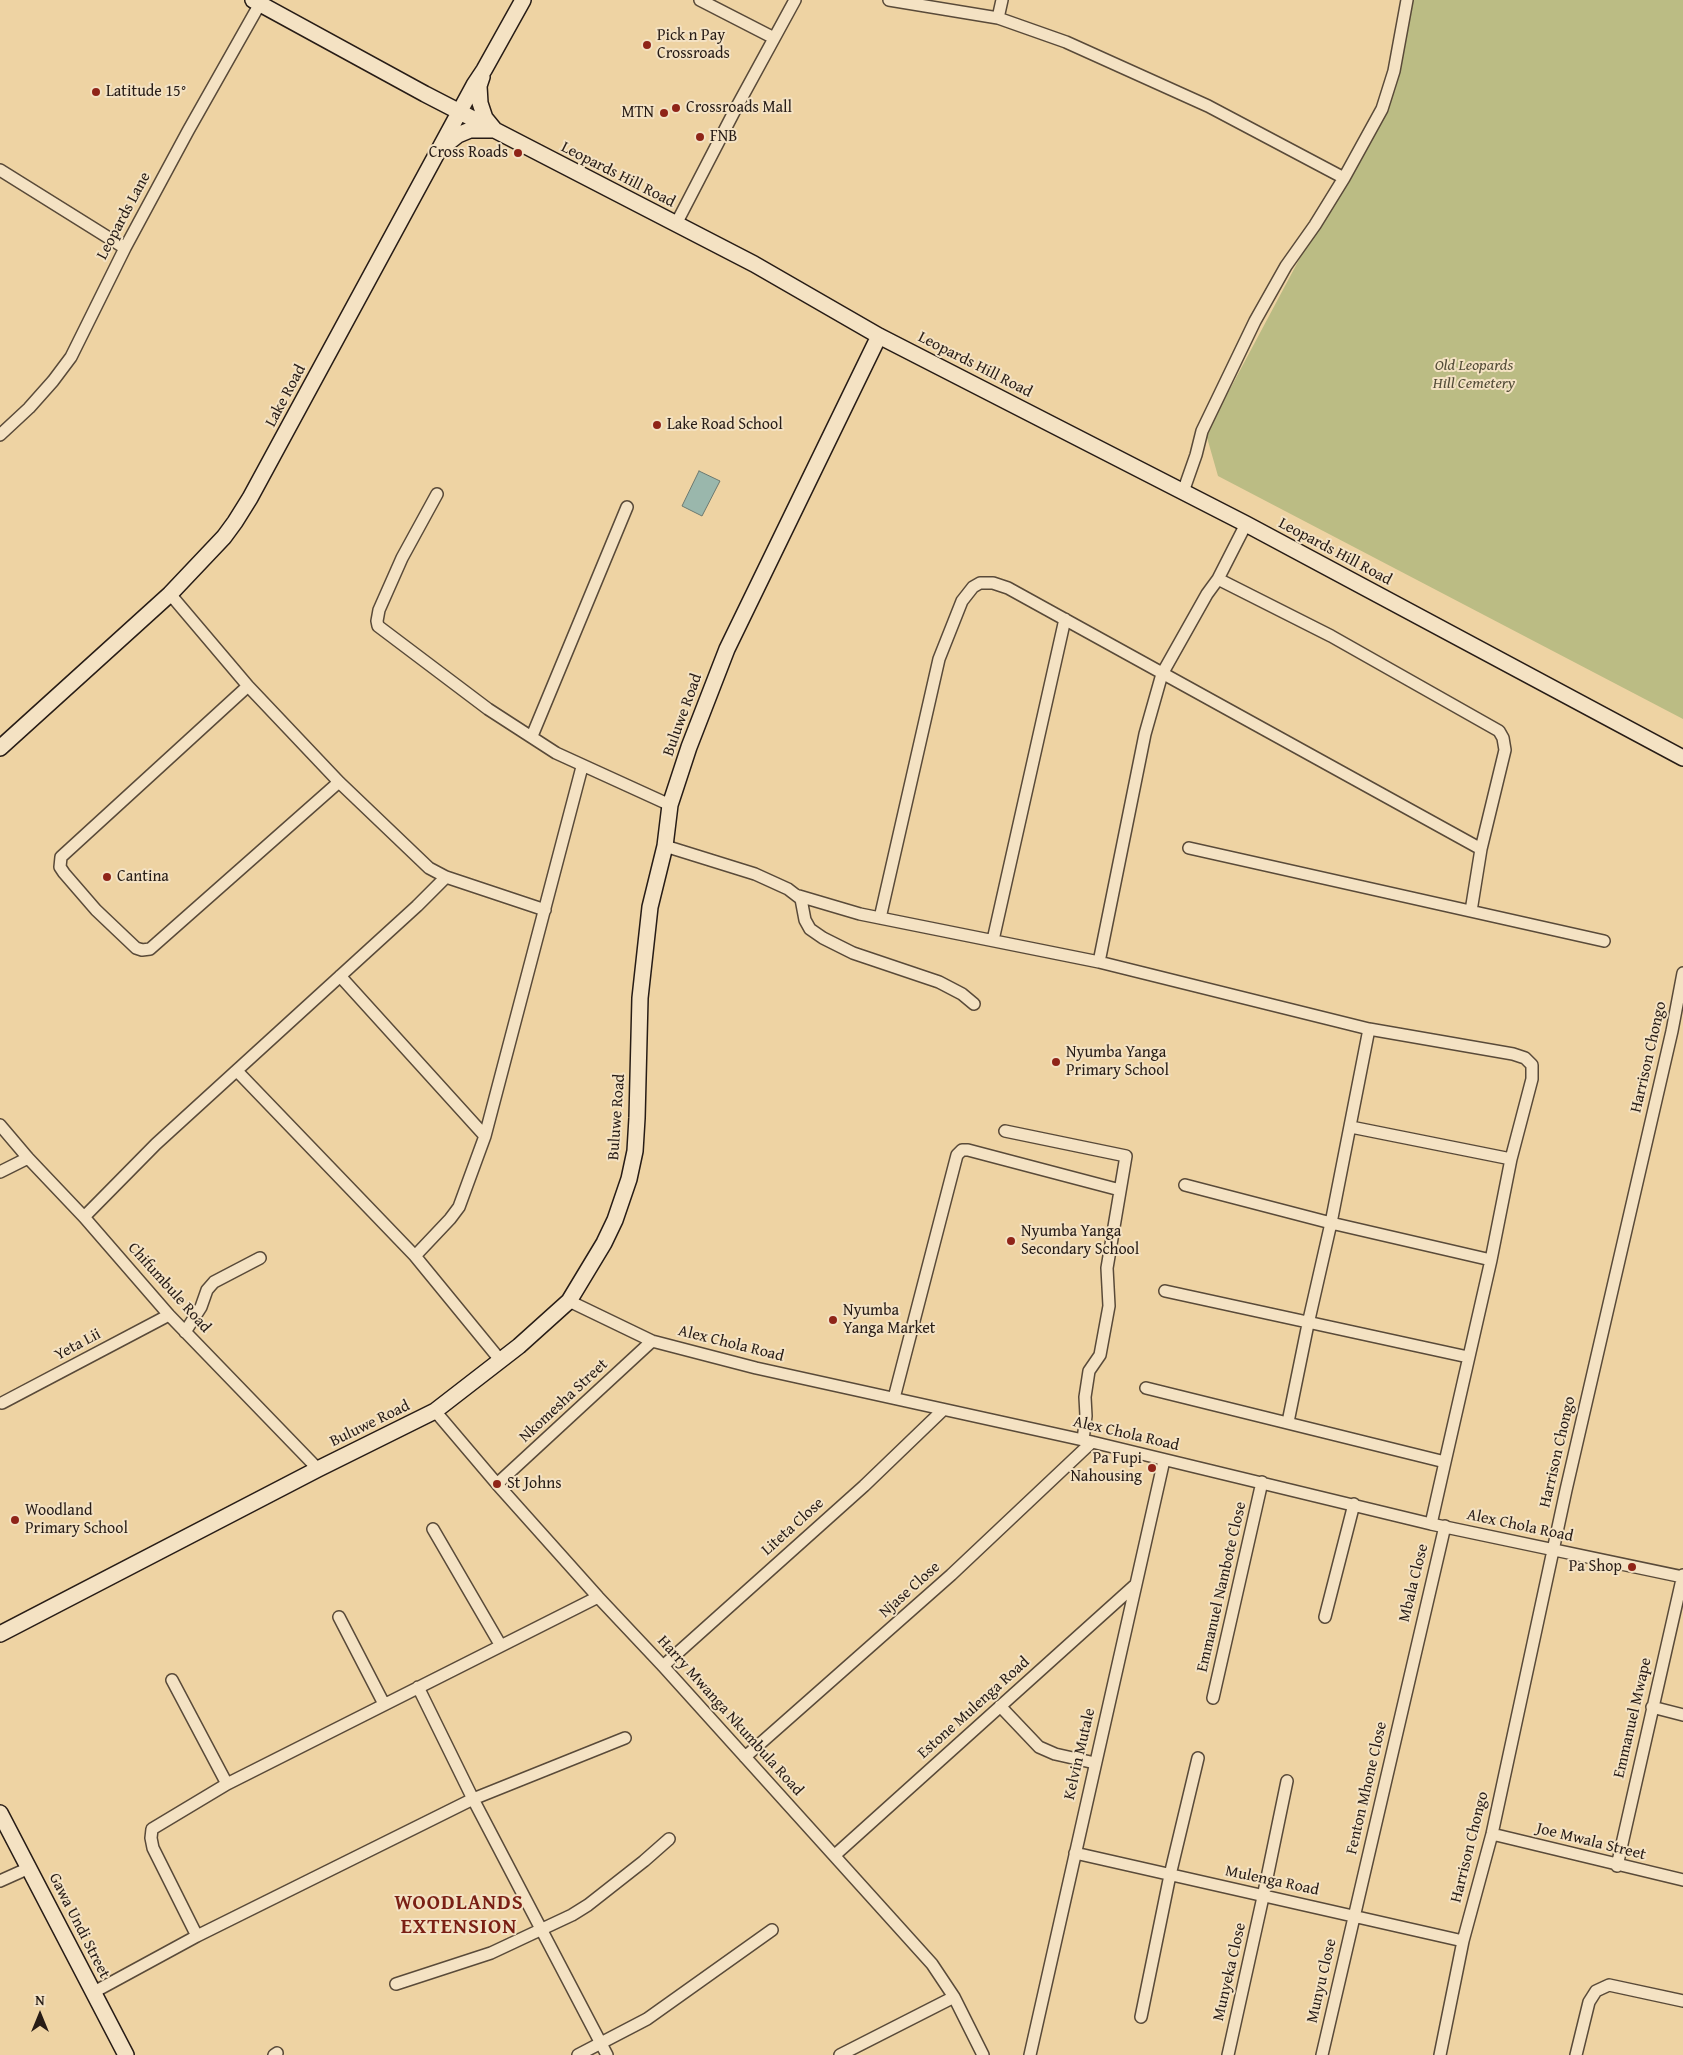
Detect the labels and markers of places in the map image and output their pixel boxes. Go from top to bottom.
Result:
place label: Pick n Pay Crossroads [657,26,730,64]
marker: Pick n Pay Crossroads [641,39,653,51]
place label: Latitude 15° [106,82,187,102]
marker: Latitude 15° [90,86,102,98]
place label: Crossroads Mall [686,98,792,118]
marker: Crossroads Mall [670,102,682,114]
place label: MTN [621,103,654,123]
marker: MTN [658,107,670,119]
place label: FNB [710,127,737,147]
marker: FNB [694,131,706,143]
place label: Cross Roads [429,143,508,163]
marker: Cross Roads [512,147,524,159]
place label: Lake Road School [667,415,783,435]
marker: Lake Road School [651,419,663,431]
place label: Cantina [117,867,169,887]
marker: Cantina [101,871,113,883]
place label: Nyumba Yanga Primary School [1066,1043,1169,1081]
marker: Nyumba Yanga Primary School [1050,1056,1062,1068]
place label: Nyumba Yanga Secondary School [1021,1222,1139,1260]
marker: Nyumba Yanga Secondary School [1005,1235,1017,1247]
place label: Nyumba Yanga Market [843,1301,935,1339]
marker: Nyumba Yanga Market [827,1314,839,1326]
place label: Pa Fupi Nahousing [1070,1449,1142,1487]
marker: Pa Fupi Nahousing [1146,1462,1158,1474]
place label: St Johns [507,1474,562,1494]
marker: St Johns [491,1478,503,1490]
place label: Woodland Primary School [25,1501,128,1539]
marker: Woodland Primary School [9,1514,21,1526]
place label: Pa Shop [1569,1557,1622,1577]
marker: Pa Shop [1626,1561,1638,1573]

